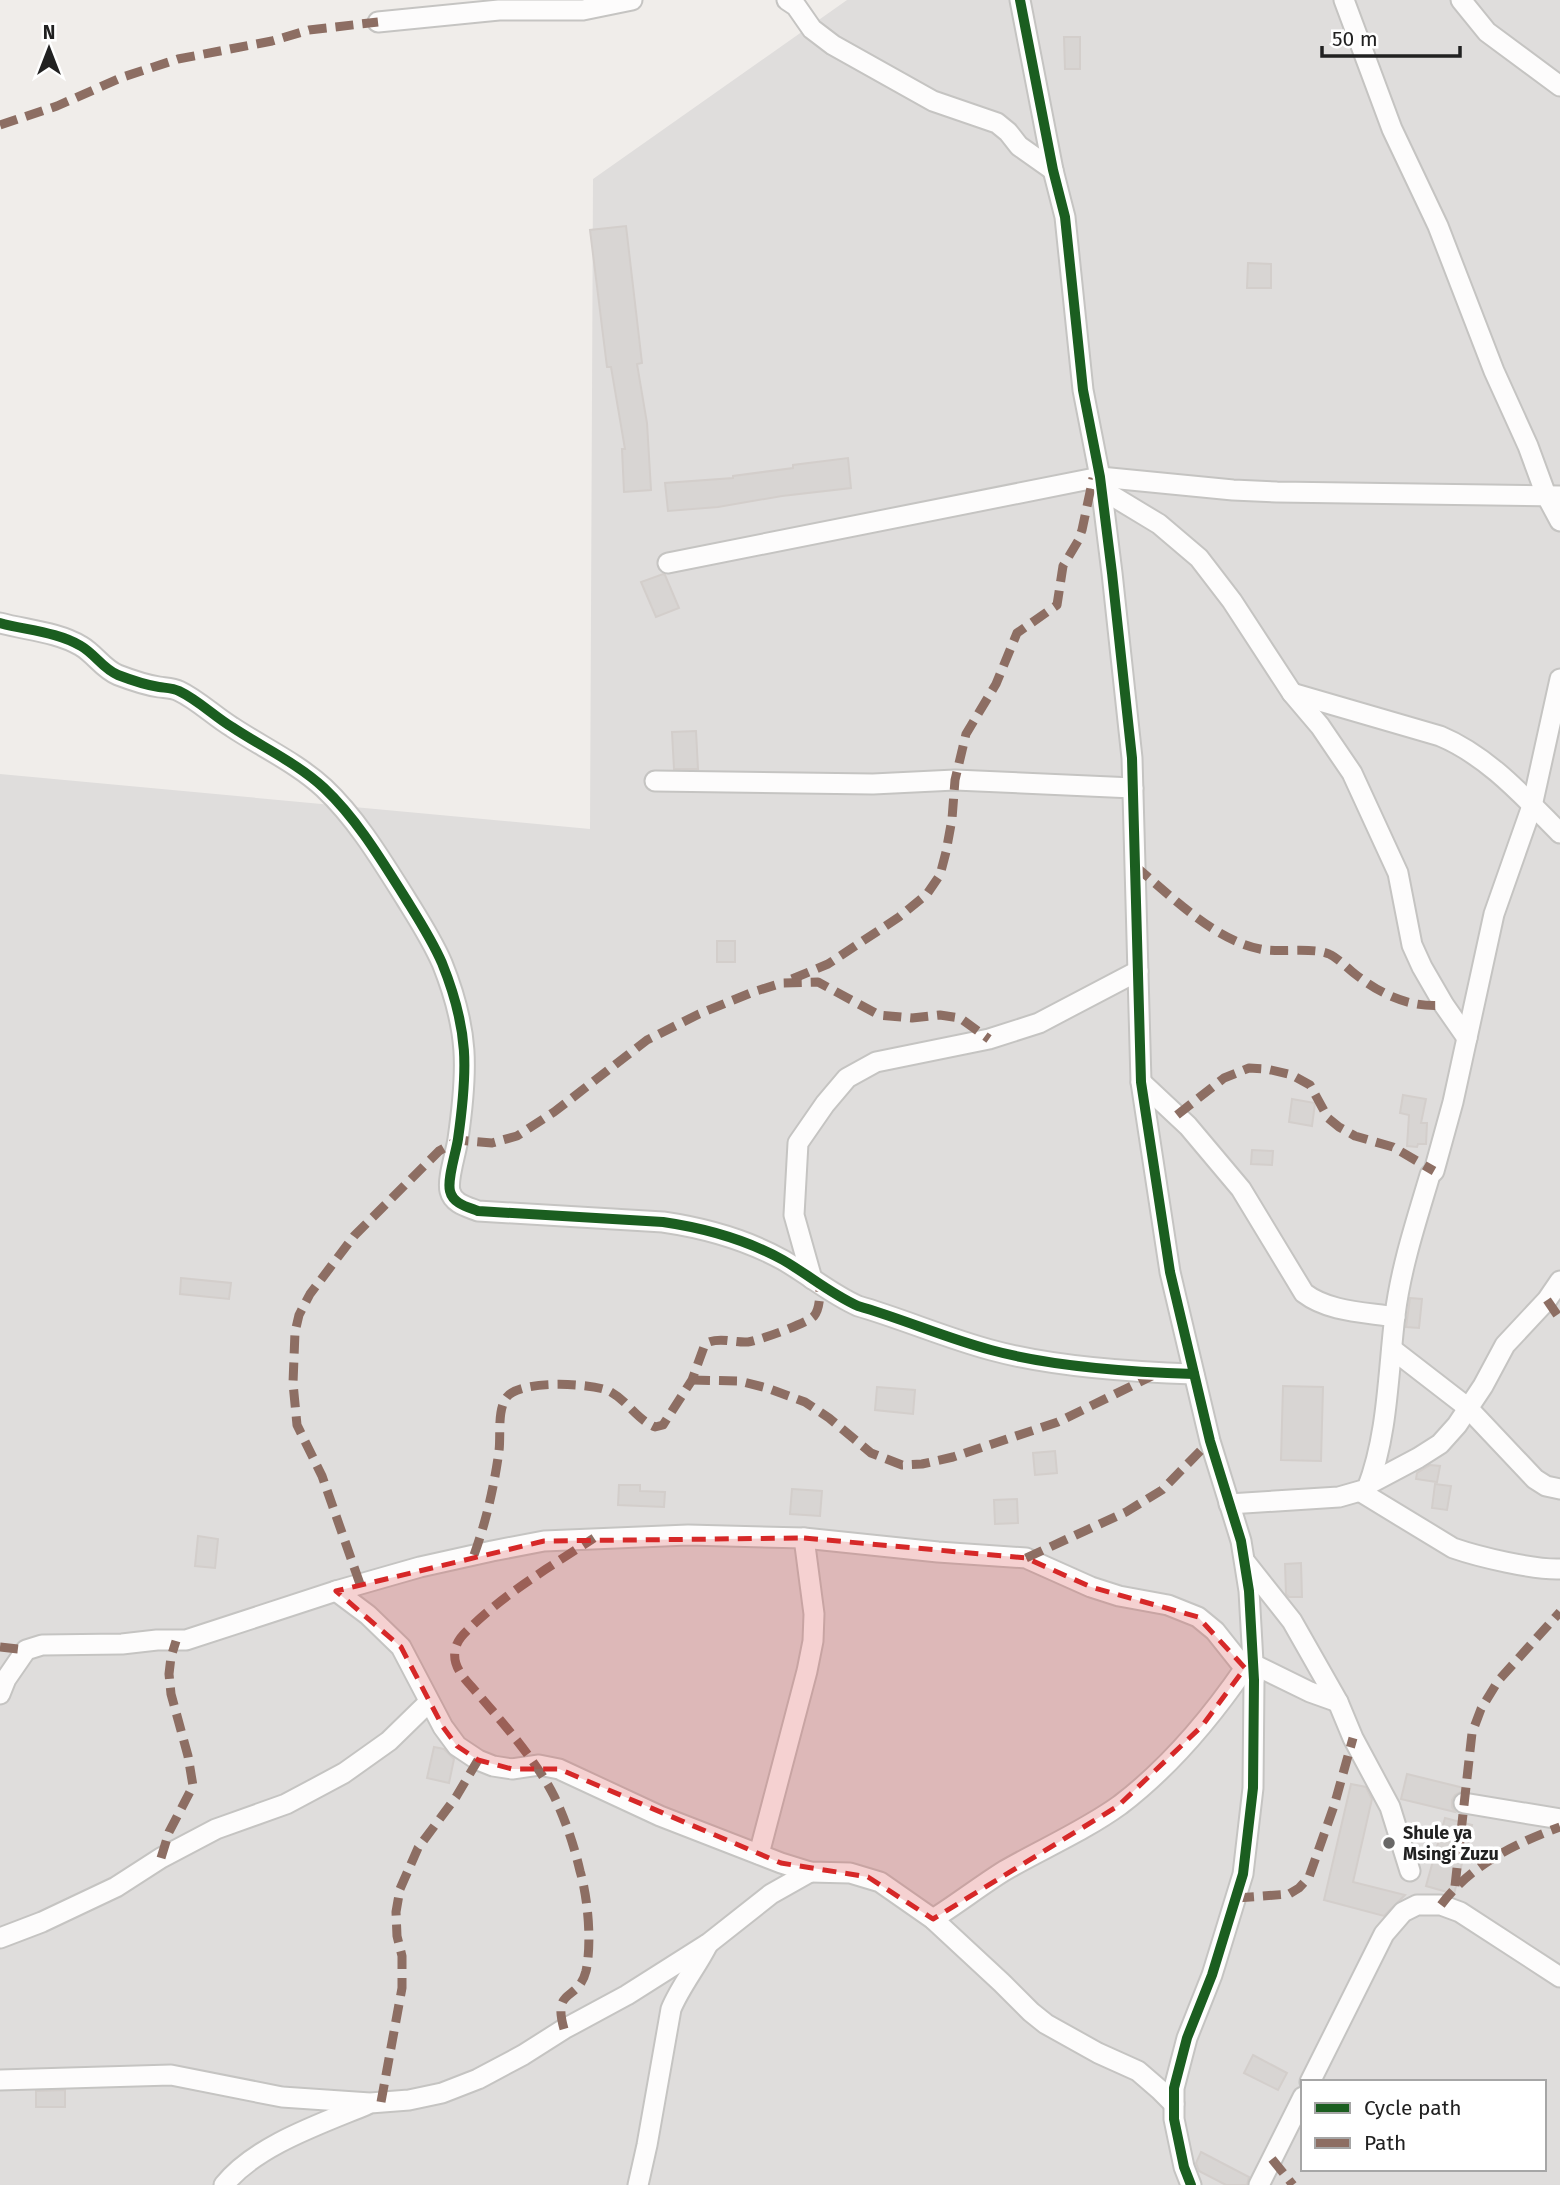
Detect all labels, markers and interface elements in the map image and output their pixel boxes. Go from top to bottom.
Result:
north arrow [14,14,84,84]
scale bar [1322,14,1460,58]
text: N [43,21,55,44]
text: 50 m [1332,26,1378,52]
place label: Shule ya Msingi Zuzu [1403,1822,1499,1865]
marker: Shule ya Msingi Zuzu [1381,1835,1397,1851]
legend [1301,2080,1546,2171]
text: Cycle path [1364,2095,1462,2121]
text: Path [1364,2130,1406,2156]

